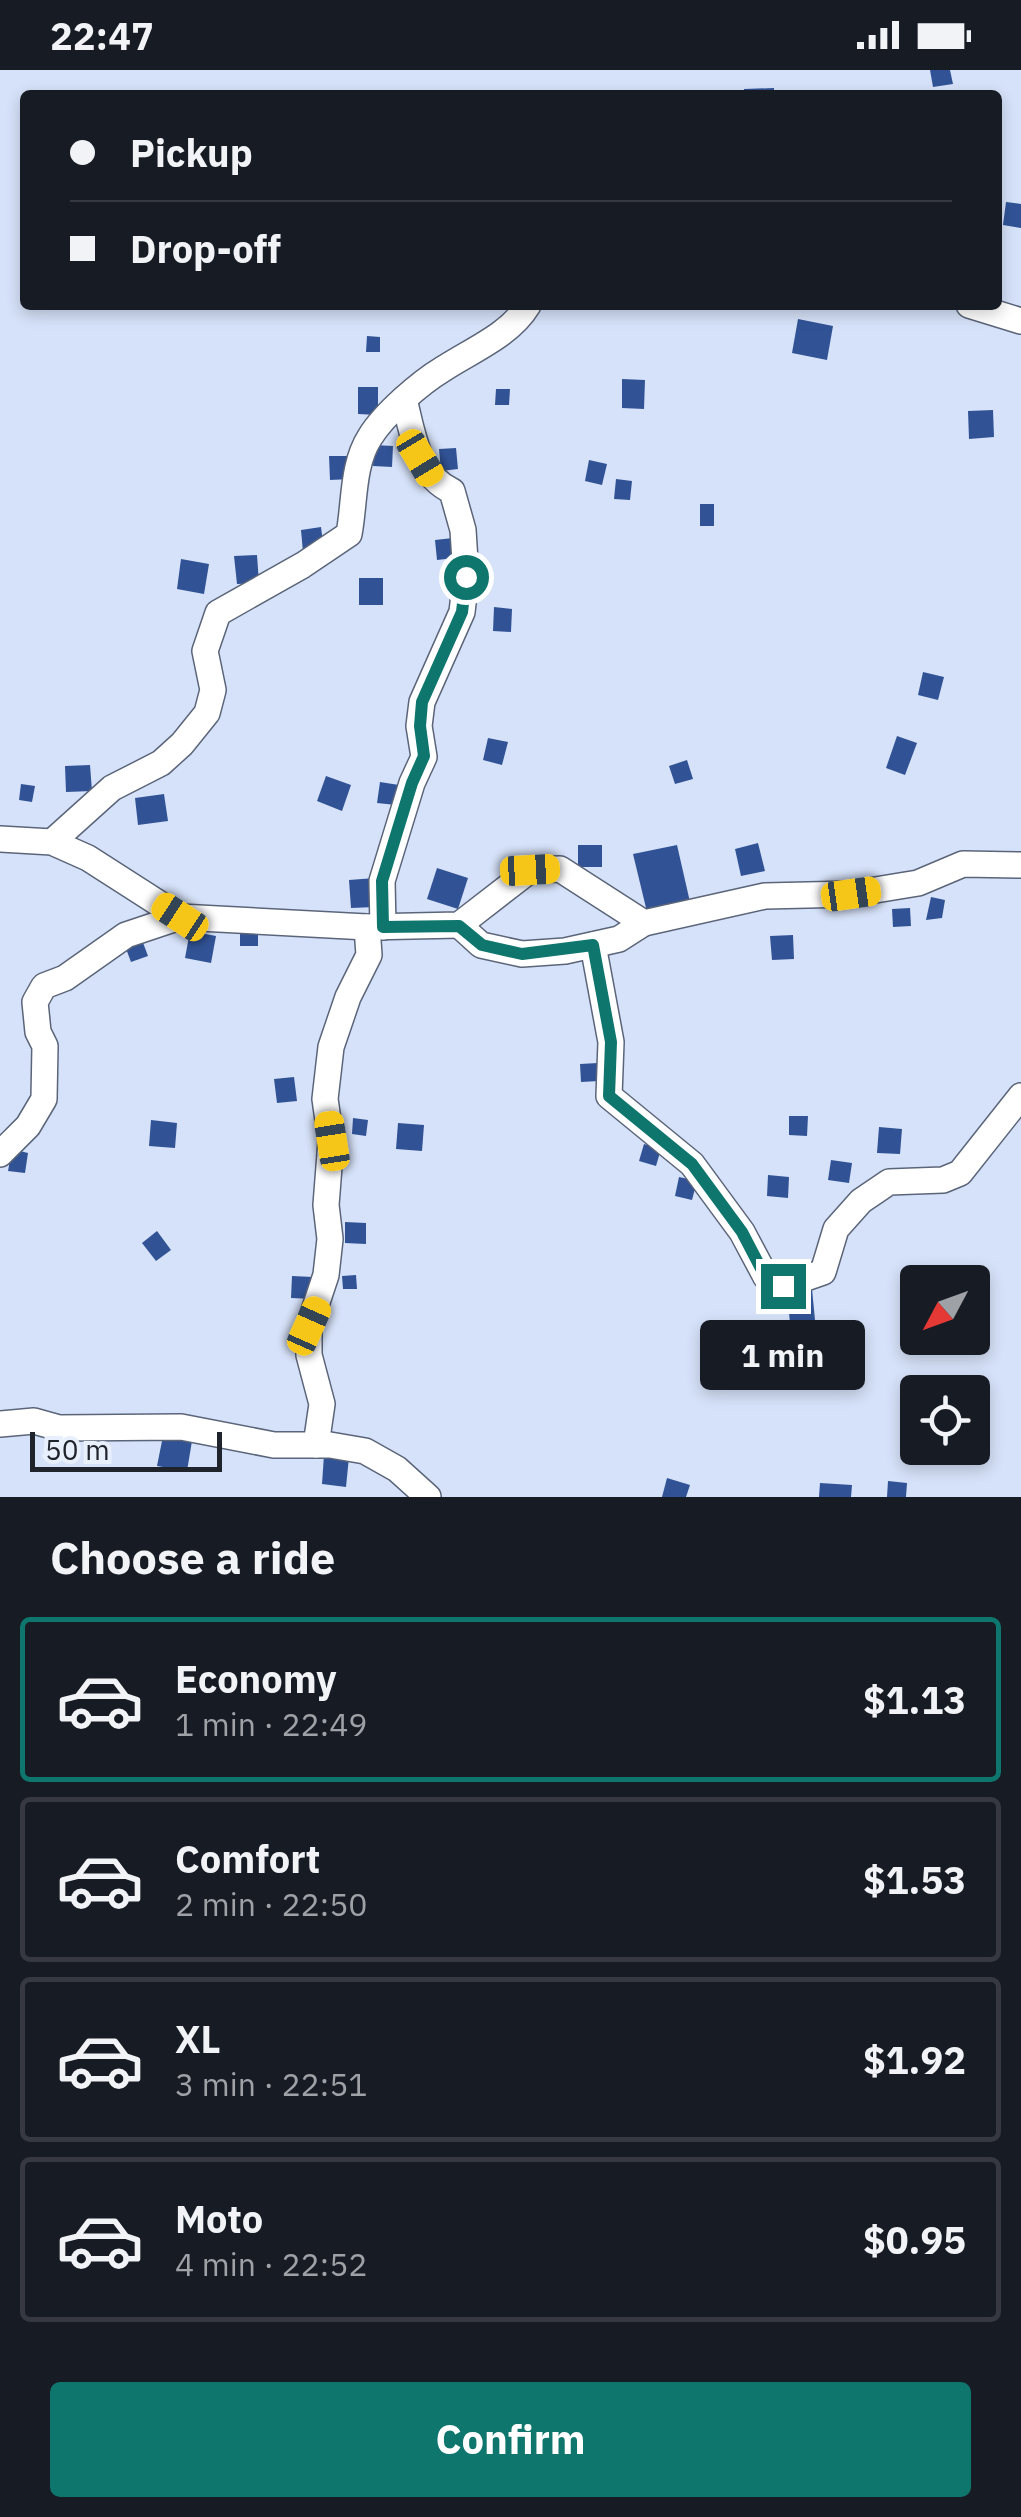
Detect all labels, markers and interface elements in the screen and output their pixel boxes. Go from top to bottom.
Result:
text: 22:47 [50,11,154,60]
text: Pickup [130,128,253,177]
text: Drop-off [130,224,281,273]
car [392,425,448,491]
route start [444,555,489,600]
car [499,853,561,887]
car [819,875,883,913]
car [147,888,213,946]
car [312,1109,352,1173]
route end [761,1264,806,1309]
north arrow [900,1265,990,1355]
map controls [900,1265,990,1465]
car [283,1292,335,1360]
callout: 1 min [700,1321,866,1391]
text: 1 min [741,1334,824,1376]
button: locate [900,1375,990,1465]
scale bar [30,1427,222,1472]
text: 50 m [45,1431,110,1468]
text: Choose a ride [50,1528,335,1586]
text: Economy [175,1654,337,1703]
icon: car [55,1655,145,1745]
text: $1.13 [863,1675,966,1724]
text: 1 min · 22:49 [175,1703,368,1745]
text: Comfort [175,1834,320,1883]
icon: car [55,1835,145,1925]
text: $1.53 [863,1855,966,1904]
text: 2 min · 22:50 [175,1883,368,1925]
text: XL [175,2014,221,2063]
icon: car [55,2015,145,2105]
text: $1.92 [863,2035,966,2084]
text: 3 min · 22:51 [175,2063,368,2105]
text: Moto [175,2194,263,2243]
icon: car [55,2195,145,2285]
text: $0.95 [863,2215,966,2264]
text: 4 min · 22:52 [175,2243,368,2285]
button: Confirm [50,2382,971,2497]

